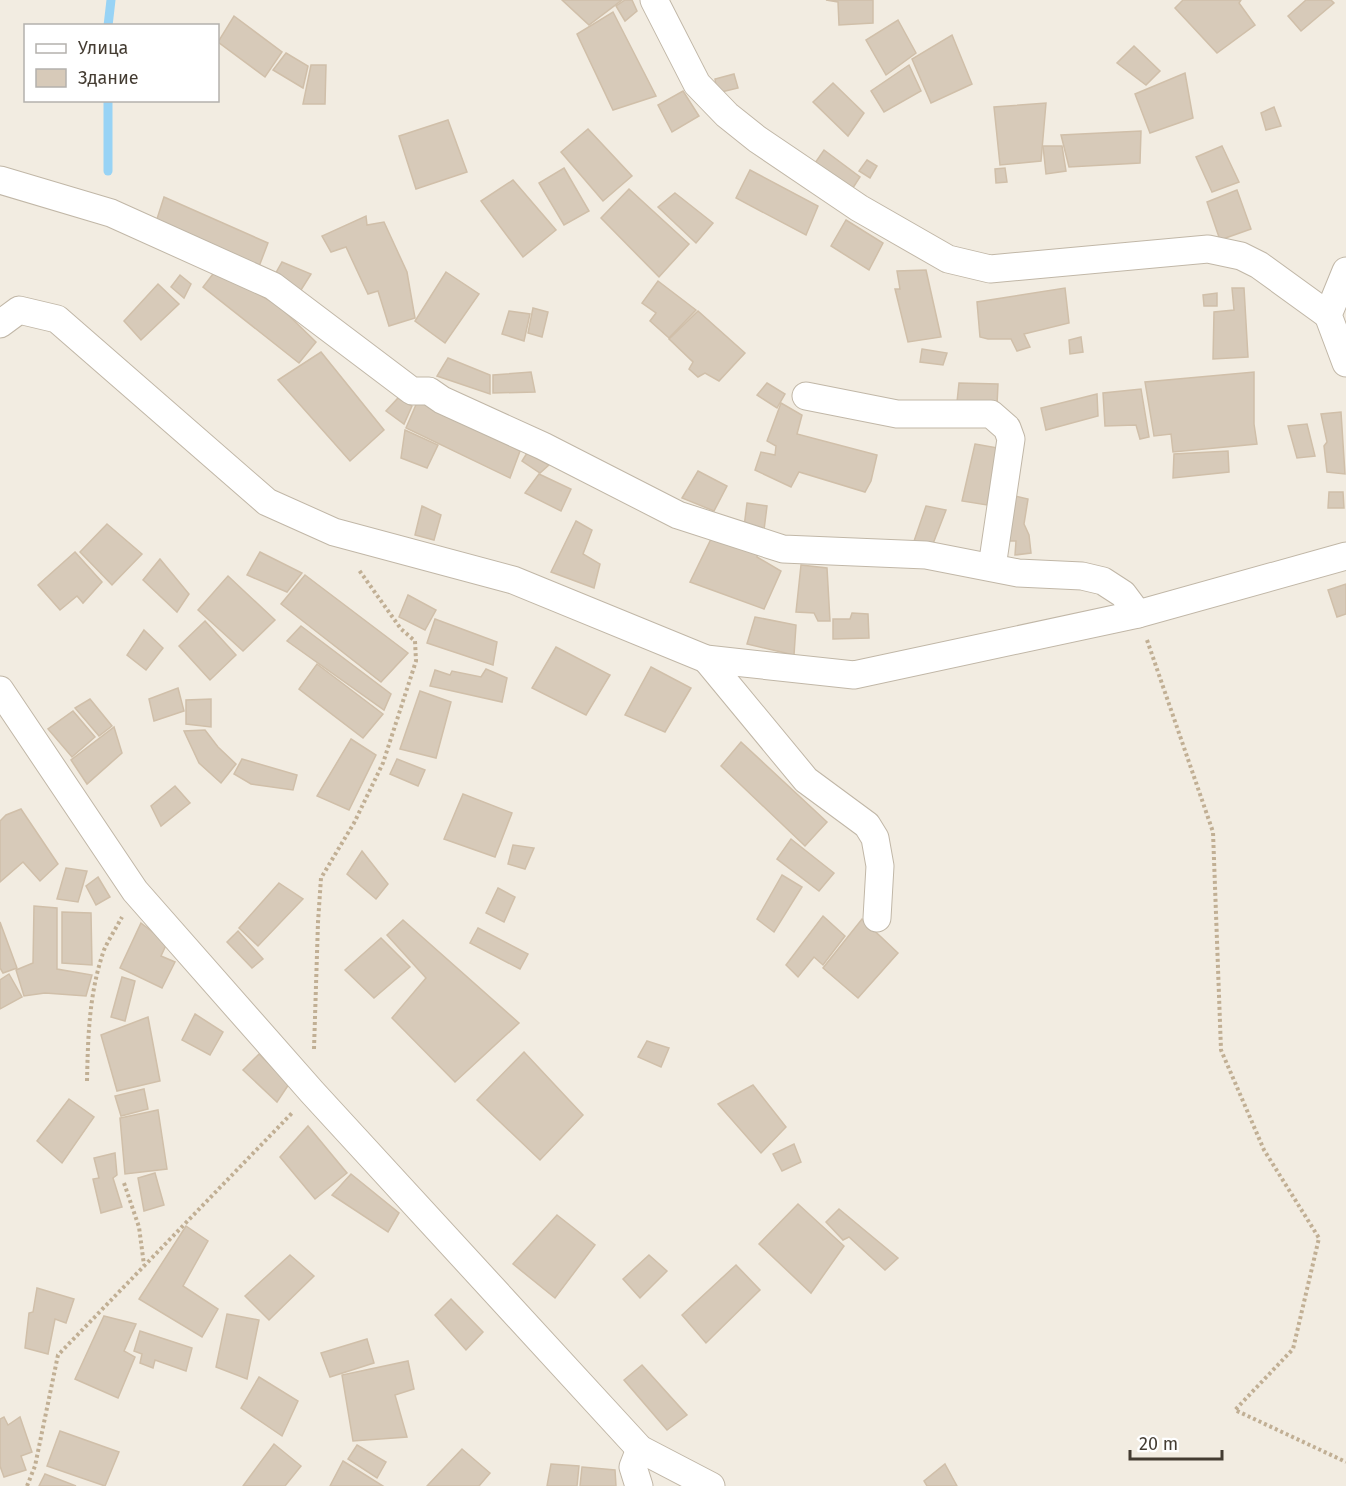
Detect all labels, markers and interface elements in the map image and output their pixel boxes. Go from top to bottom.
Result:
legend [24,24,219,102]
text: Улица [78,37,128,59]
text: Здание [78,67,139,89]
scale bar [1130,1423,1222,1461]
text: 20 m [1139,1433,1178,1455]

